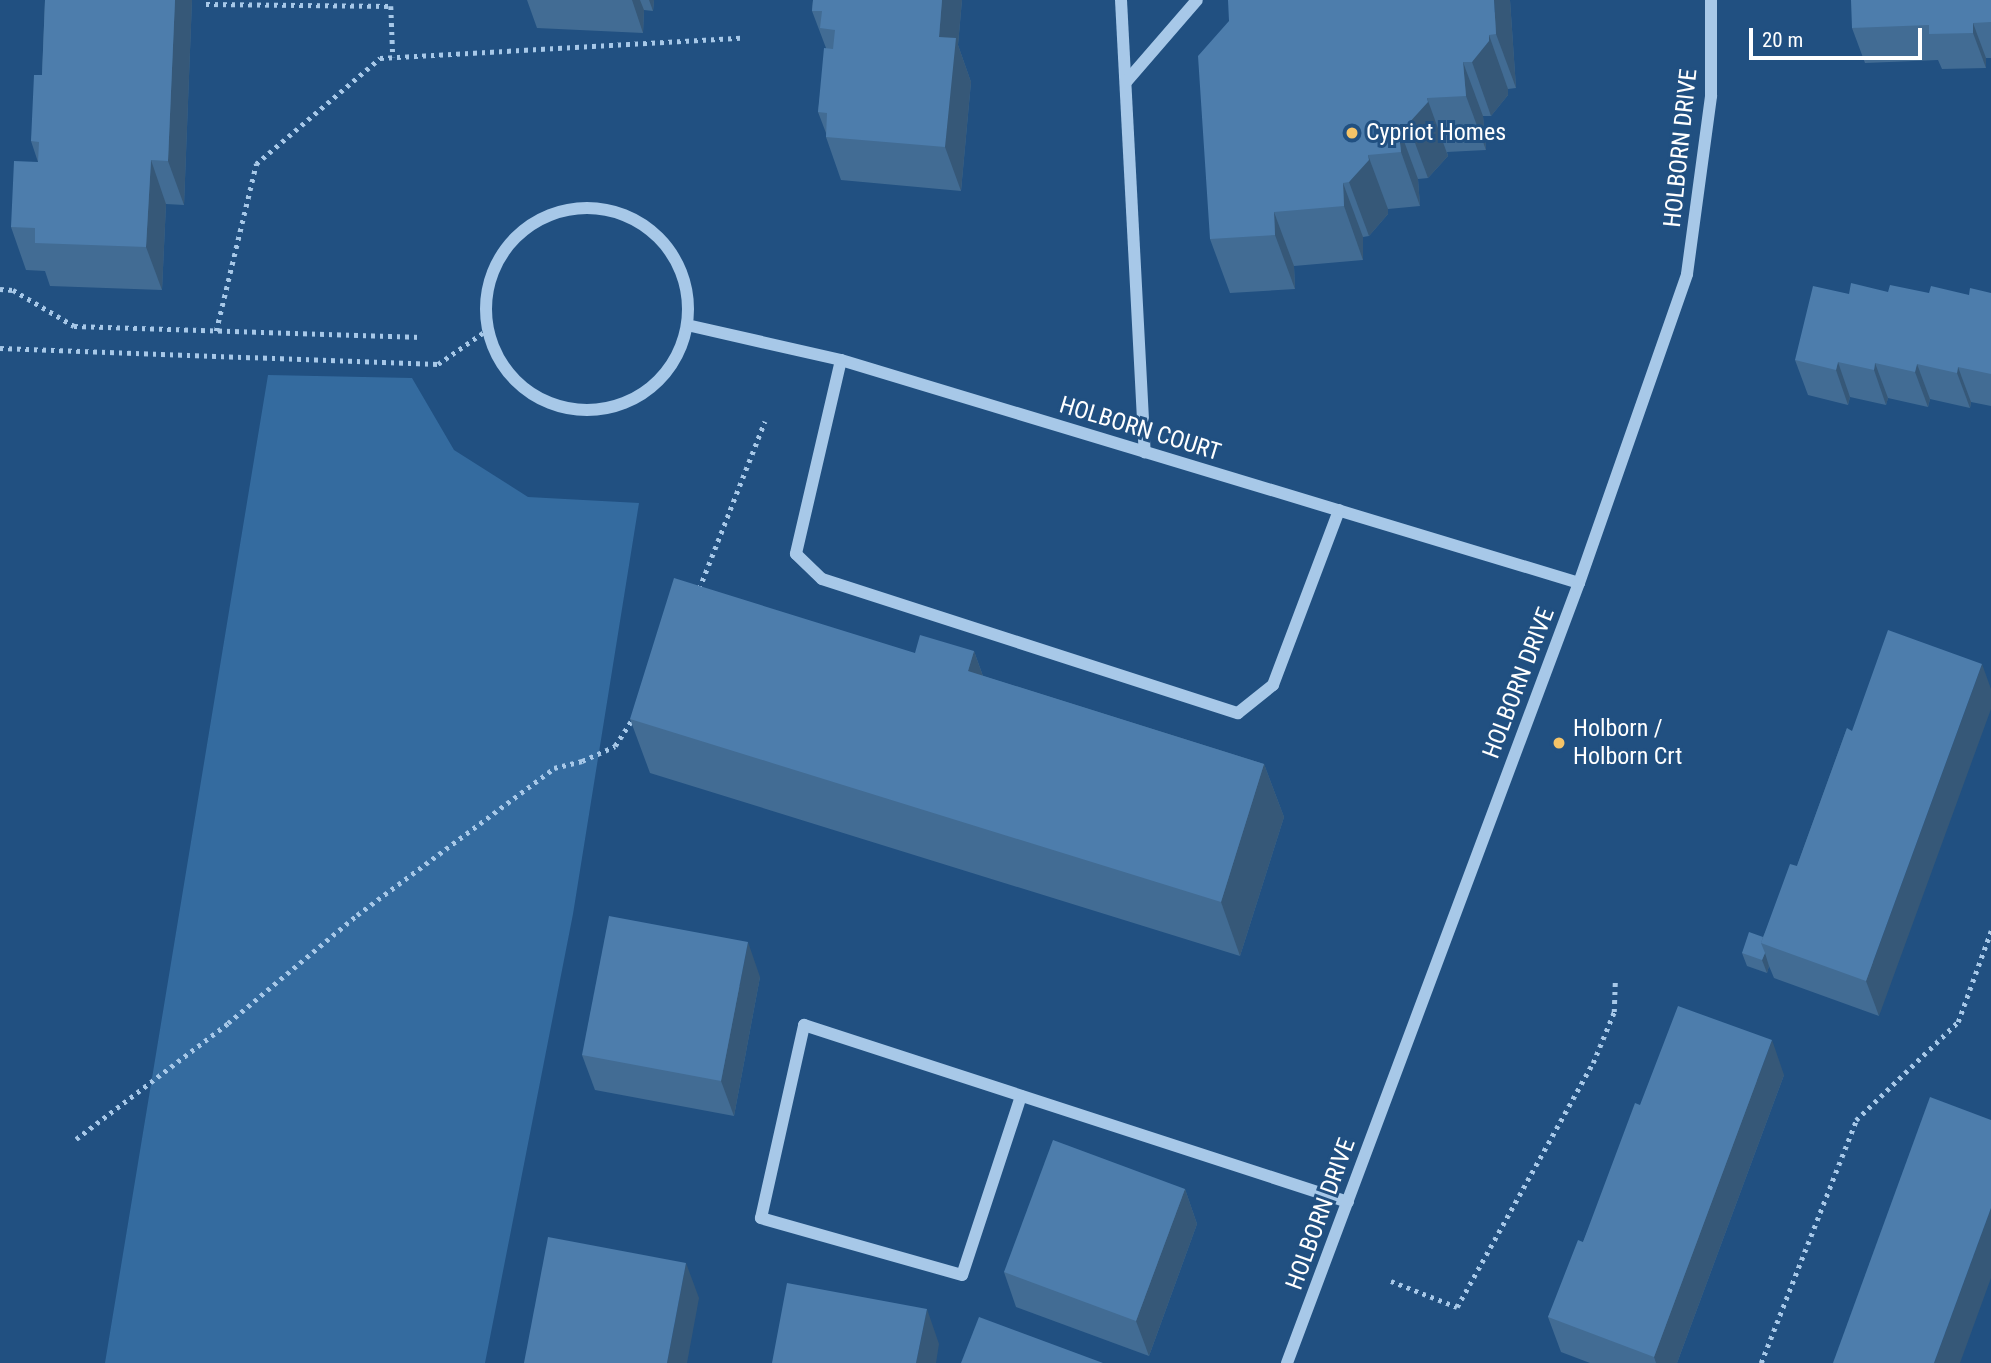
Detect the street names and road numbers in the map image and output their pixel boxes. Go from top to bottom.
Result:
street label: HOLBORN DRIVE [1658,67,1704,229]
street label: HOLBORN COURT [1056,391,1224,467]
street label: HOLBORN DRIVE [1477,604,1561,762]
street label: HOLBORN DRIVE [1280,1134,1362,1294]

